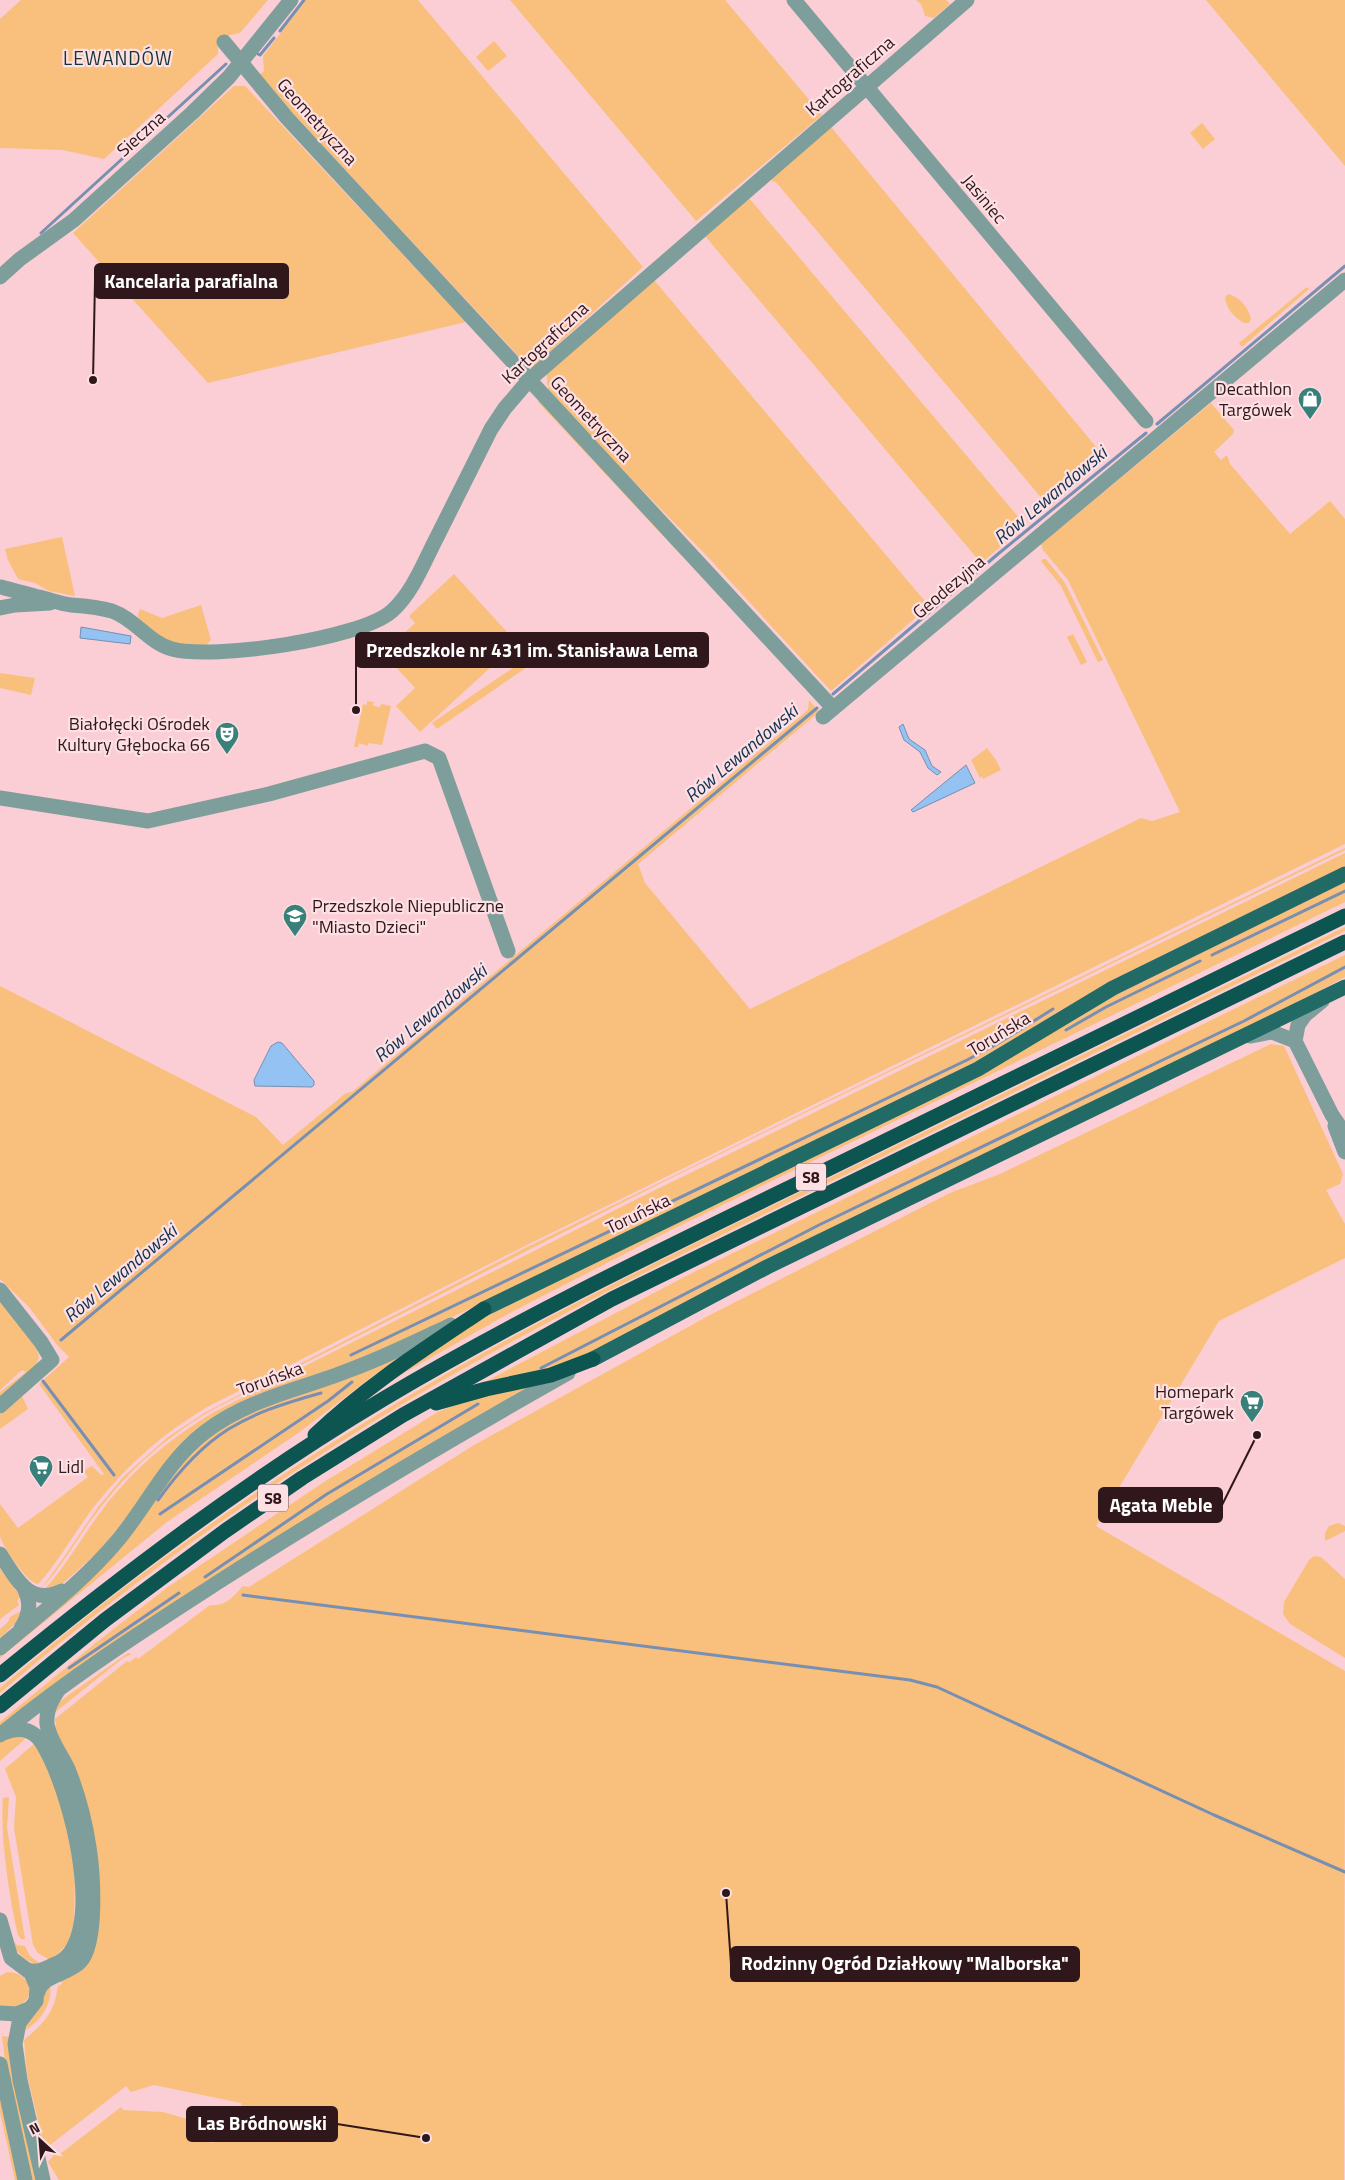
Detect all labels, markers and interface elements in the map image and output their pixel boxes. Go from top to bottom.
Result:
street label: Kartograficzna [799,29,900,122]
district label: LEWANDÓW [63,43,173,72]
street label: Geometryczna [271,72,364,171]
street label: Sieczna [110,104,171,163]
street label: Jasiniec [956,168,1013,229]
callout: Kancelaria parafialna [95,264,288,298]
text: Kancelaria parafialna [104,266,278,295]
street label: Kartograficzna [495,295,594,390]
street label: Geometryczna [544,369,639,468]
place label: Decathlon Targówek [1215,375,1292,423]
shop icon: Decathlon Targówek [1297,386,1323,420]
water label: Rów Lewandowski [987,437,1114,551]
street label: Geodezyjna [906,548,991,625]
callout: Przedszkole nr 431 im. Stanisława Lema [356,633,708,667]
text: Przedszkole nr 431 im. Stanisława Lema [366,635,698,664]
water label: Rów Lewandowski [678,695,805,809]
place label: Białołęcki Ośrodek Kultury Głębocka 66 [57,710,210,758]
theatre icon: Białołęcki Ośrodek Kultury Głębocka 66 [214,721,240,755]
place label: Przedszkole Niepubliczne "Miasto Dzieci" [312,892,504,940]
school or university icon: Przedszkole Niepubliczne "Miasto Dzieci" [282,903,308,937]
water label: Rów Lewandowski [367,955,494,1069]
street label: Toruńska [962,1004,1035,1063]
road number: S8 [796,1164,826,1190]
street label: Toruńska [601,1186,675,1241]
water label: Rów Lewandowski [57,1215,184,1329]
street label: Toruńska [233,1354,307,1403]
place label: Homepark Targówek [1155,1378,1234,1426]
supermarket icon: Homepark Targówek [1239,1389,1265,1423]
place label: Lidl [58,1453,84,1480]
supermarket icon: Lidl [28,1454,54,1488]
road number: S8 [258,1485,288,1512]
callout: Agata Meble [1099,1488,1222,1522]
text: Agata Meble [1110,1490,1213,1519]
callout: Rodzinny Ogród Działkowy "Malborska" [731,1947,1079,1981]
text: Rodzinny Ogród Działkowy "Malborska" [741,1948,1069,1977]
callout: Las Bródnowski [187,2107,337,2141]
text: Las Bródnowski [197,2108,327,2137]
north arrow [15,2115,65,2165]
text: N [25,2116,43,2139]

